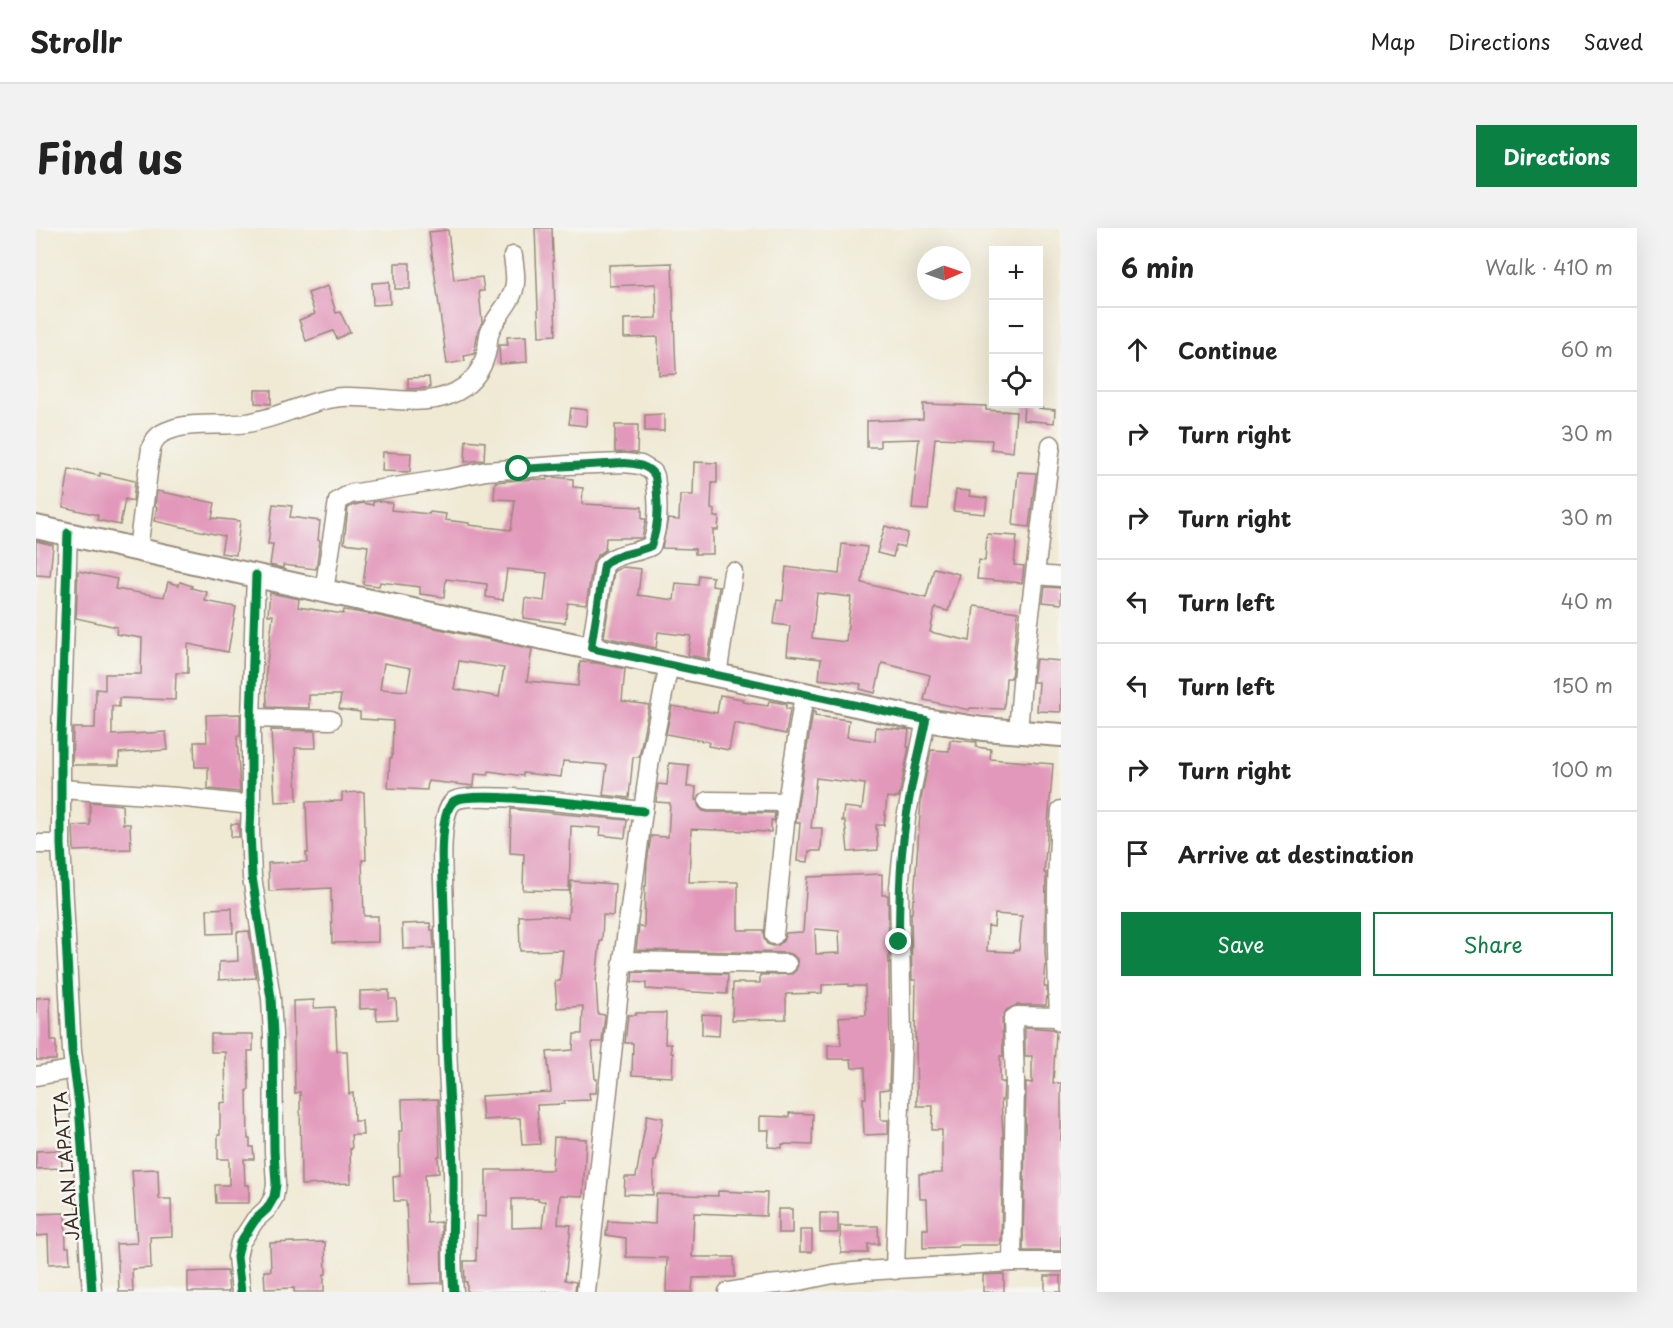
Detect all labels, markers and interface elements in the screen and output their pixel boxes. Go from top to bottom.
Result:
text: Strollr [30,20,122,63]
text: Map [1370,25,1415,57]
text: Directions [1448,25,1550,57]
text: Saved [1583,25,1643,57]
text: Find us [36,125,183,188]
button: Directions [1476,125,1637,187]
north arrow [917,246,971,300]
map controls [989,246,1043,408]
button: + [989,246,1043,300]
text: 6 min [1121,248,1194,287]
text: Walk · 410 m [1485,252,1613,282]
button: − [989,300,1043,354]
icon: ahead [1121,333,1154,366]
text: Continue [1178,333,1277,366]
text: 60 m [1561,334,1613,364]
button: locate [989,354,1043,408]
icon: right [1121,417,1154,450]
text: Turn right [1178,417,1291,450]
text: 30 m [1560,418,1613,448]
route start [505,455,531,481]
icon: right [1121,501,1154,534]
text: Turn right [1178,501,1291,534]
text: 30 m [1560,502,1613,532]
icon: left [1121,585,1154,618]
text: Turn left [1178,585,1275,618]
text: 40 m [1561,586,1613,616]
icon: left [1121,669,1154,702]
text: Turn left [1178,669,1275,702]
text: 150 m [1553,670,1613,700]
icon: right [1121,753,1154,786]
text: Turn right [1178,753,1291,786]
text: 100 m [1552,754,1613,784]
icon: arrive [1121,837,1154,870]
text: Arrive at destination [1178,837,1414,870]
button: Save [1121,912,1361,976]
button: Share [1373,912,1613,976]
route end [885,928,911,954]
street label: JALAN LAPATTA [45,1090,85,1242]

